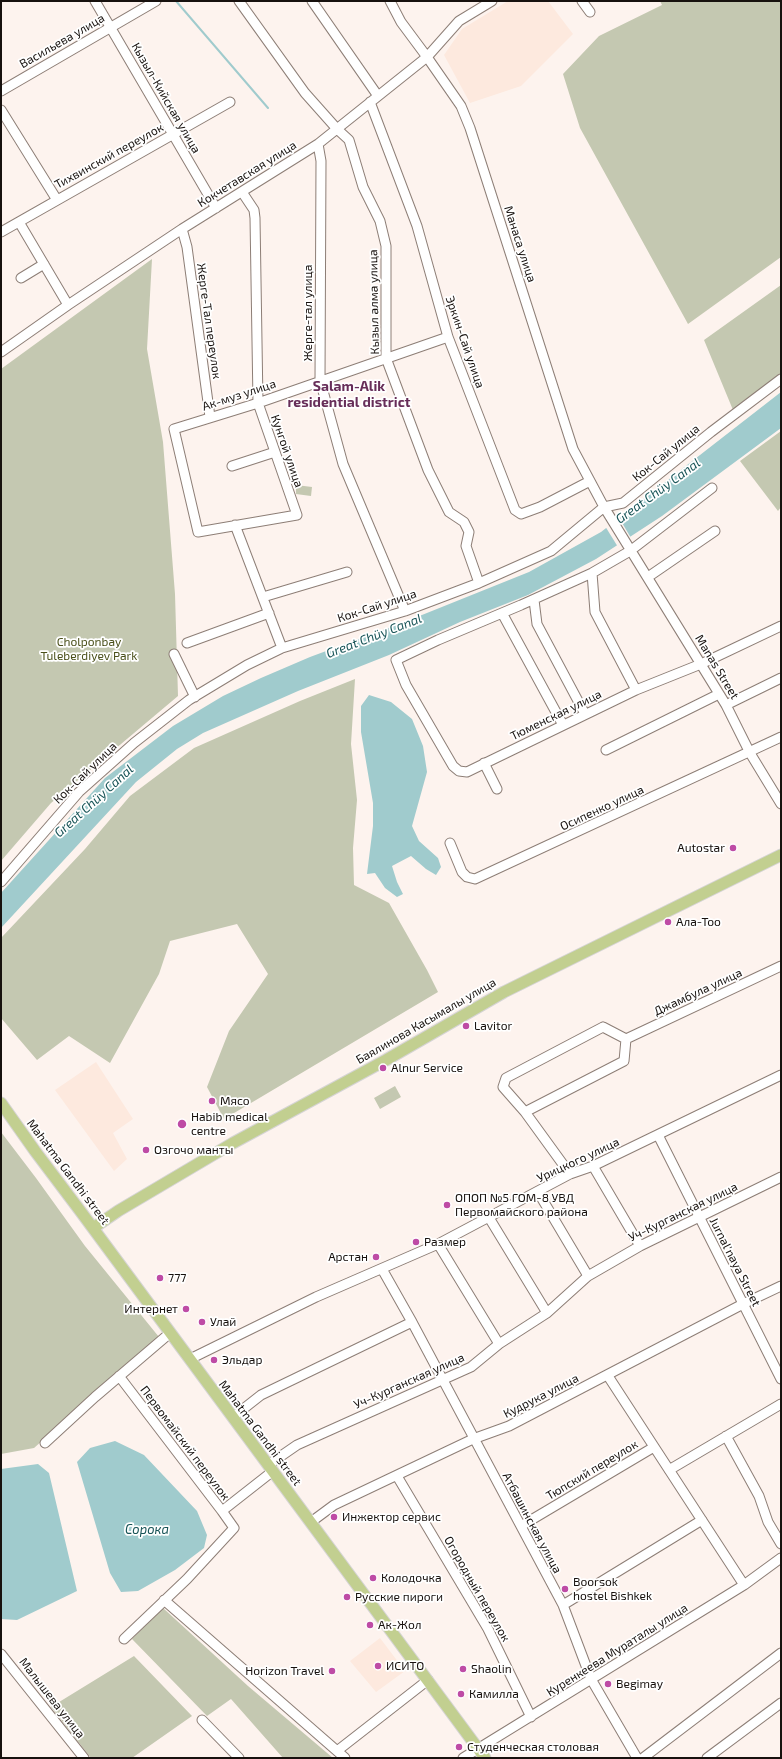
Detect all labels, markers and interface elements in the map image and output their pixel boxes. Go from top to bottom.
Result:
street label: Васильева улица [17,11,107,71]
street label: Кызыл-Кийская улица [128,40,204,156]
street label: Тихвинский переулок [52,120,166,192]
street label: Кокчетавская улица [195,138,299,210]
street label: Манаса улица [501,204,539,284]
street label: Кызыл алма улица [366,249,382,355]
street label: Жерге-Тал переулок [194,262,224,380]
street label: Жерге-тал улица [301,265,315,361]
street label: Эркин-Сай улица [442,294,488,390]
street label: Ак-муз улица [200,376,278,414]
district label: Salam-Alik residential district [287,378,411,410]
street label: Кунгой улица [268,413,306,489]
street label: Кок-Сай улица [629,421,703,485]
water label: Great Chüy Canal [613,455,703,527]
street label: Кок-Сай улица [336,586,418,626]
water label: Great Chüy Canal [324,611,424,661]
street label: Manas Street [692,632,742,702]
park label: Cholponbay Tuleberdiyev Park [41,635,137,663]
street label: Тюменская улица [508,687,604,743]
street label: Кок-Сай улица [50,739,120,807]
water label: Great Chüy Canal [51,761,137,841]
street label: Осипенко улица [558,782,646,834]
place label: Autostar [677,841,725,855]
marker: Autostar [728,843,738,853]
place label: Ала-Тоо [676,915,721,929]
marker: Ала-Тоо [663,917,673,927]
street label: Джамбула улица [652,965,744,1019]
street label: Баялинова Касымалы улица [353,975,499,1067]
place label: Lavitor [474,1019,512,1033]
marker: Lavitor [461,1021,471,1031]
place label: Alnur Service [391,1061,463,1075]
marker: Alnur Service [378,1063,388,1073]
place label: Мясо [220,1094,250,1108]
marker: Мясо [207,1096,217,1106]
place label: Habib medical centre [191,1110,268,1138]
street label: Mahatma Gandhi street [24,1116,112,1228]
marker: Habib medical centre [176,1118,188,1130]
street label: Урицкого улица [534,1135,622,1185]
place label: Озгочо манты [154,1143,233,1157]
marker: Озгочо манты [141,1145,151,1155]
street label: Уч-Курганская улица [626,1179,740,1245]
place label: ОПОП №5 ГОМ-8 УВД Первомайского района [455,1191,588,1219]
marker: ОПОП №5 ГОМ-8 УВД Первомайского района [442,1200,452,1210]
street label: Jurnal'naya Street [706,1215,764,1309]
place label: Размер [424,1235,466,1249]
marker: Размер [411,1237,421,1247]
place label: Арстан [328,1250,368,1264]
marker: Арстан [371,1252,381,1262]
place label: 777 [168,1271,186,1285]
marker: 777 [155,1273,165,1283]
place label: Интернет [124,1302,178,1316]
marker: Интернет [181,1304,191,1314]
place label: Улай [210,1315,236,1329]
marker: Улай [197,1317,207,1327]
street label: Уч-Курганская улица [351,1350,467,1412]
place label: Эльдар [222,1353,262,1367]
marker: Эльдар [209,1355,219,1365]
street label: Кудрука улица [501,1371,581,1421]
street label: Mahatma Gandhi street [216,1377,304,1489]
street label: Первомайский переулок [137,1383,233,1503]
street label: Тюпский переулок [544,1437,640,1503]
street label: Атбашинская улица [499,1470,565,1576]
place label: Инжектор сервис [342,1510,441,1524]
marker: Инжектор сервис [329,1512,339,1522]
water label: Сорока [125,1522,169,1538]
street label: Огородный переулок [441,1534,513,1644]
place label: Колодочка [381,1571,442,1585]
marker: Колодочка [368,1573,378,1583]
place label: Boorsok hostel Bishkek [573,1575,652,1603]
marker: Boorsok hostel Bishkek [560,1584,570,1594]
place label: Русские пироги [355,1590,443,1604]
marker: Русские пироги [342,1592,352,1602]
street label: Куренкеева Мураталы улица [544,1600,690,1700]
place label: Ак-Жол [378,1618,421,1632]
marker: Ак-Жол [365,1620,375,1630]
street label: Малышева улица [16,1655,88,1741]
place label: ИСИТО [386,1659,424,1673]
marker: ИСИТО [373,1661,383,1671]
place label: Shaolin [471,1662,512,1676]
place label: Horizon Travel [245,1664,324,1678]
marker: Shaolin [458,1664,468,1674]
marker: Horizon Travel [327,1666,337,1676]
place label: Begimay [616,1677,663,1691]
marker: Begimay [603,1679,613,1689]
place label: Камилла [469,1687,519,1701]
marker: Камилла [456,1689,466,1699]
place label: Студенческая столовая [467,1740,599,1754]
marker: Студенческая столовая [454,1742,464,1752]

